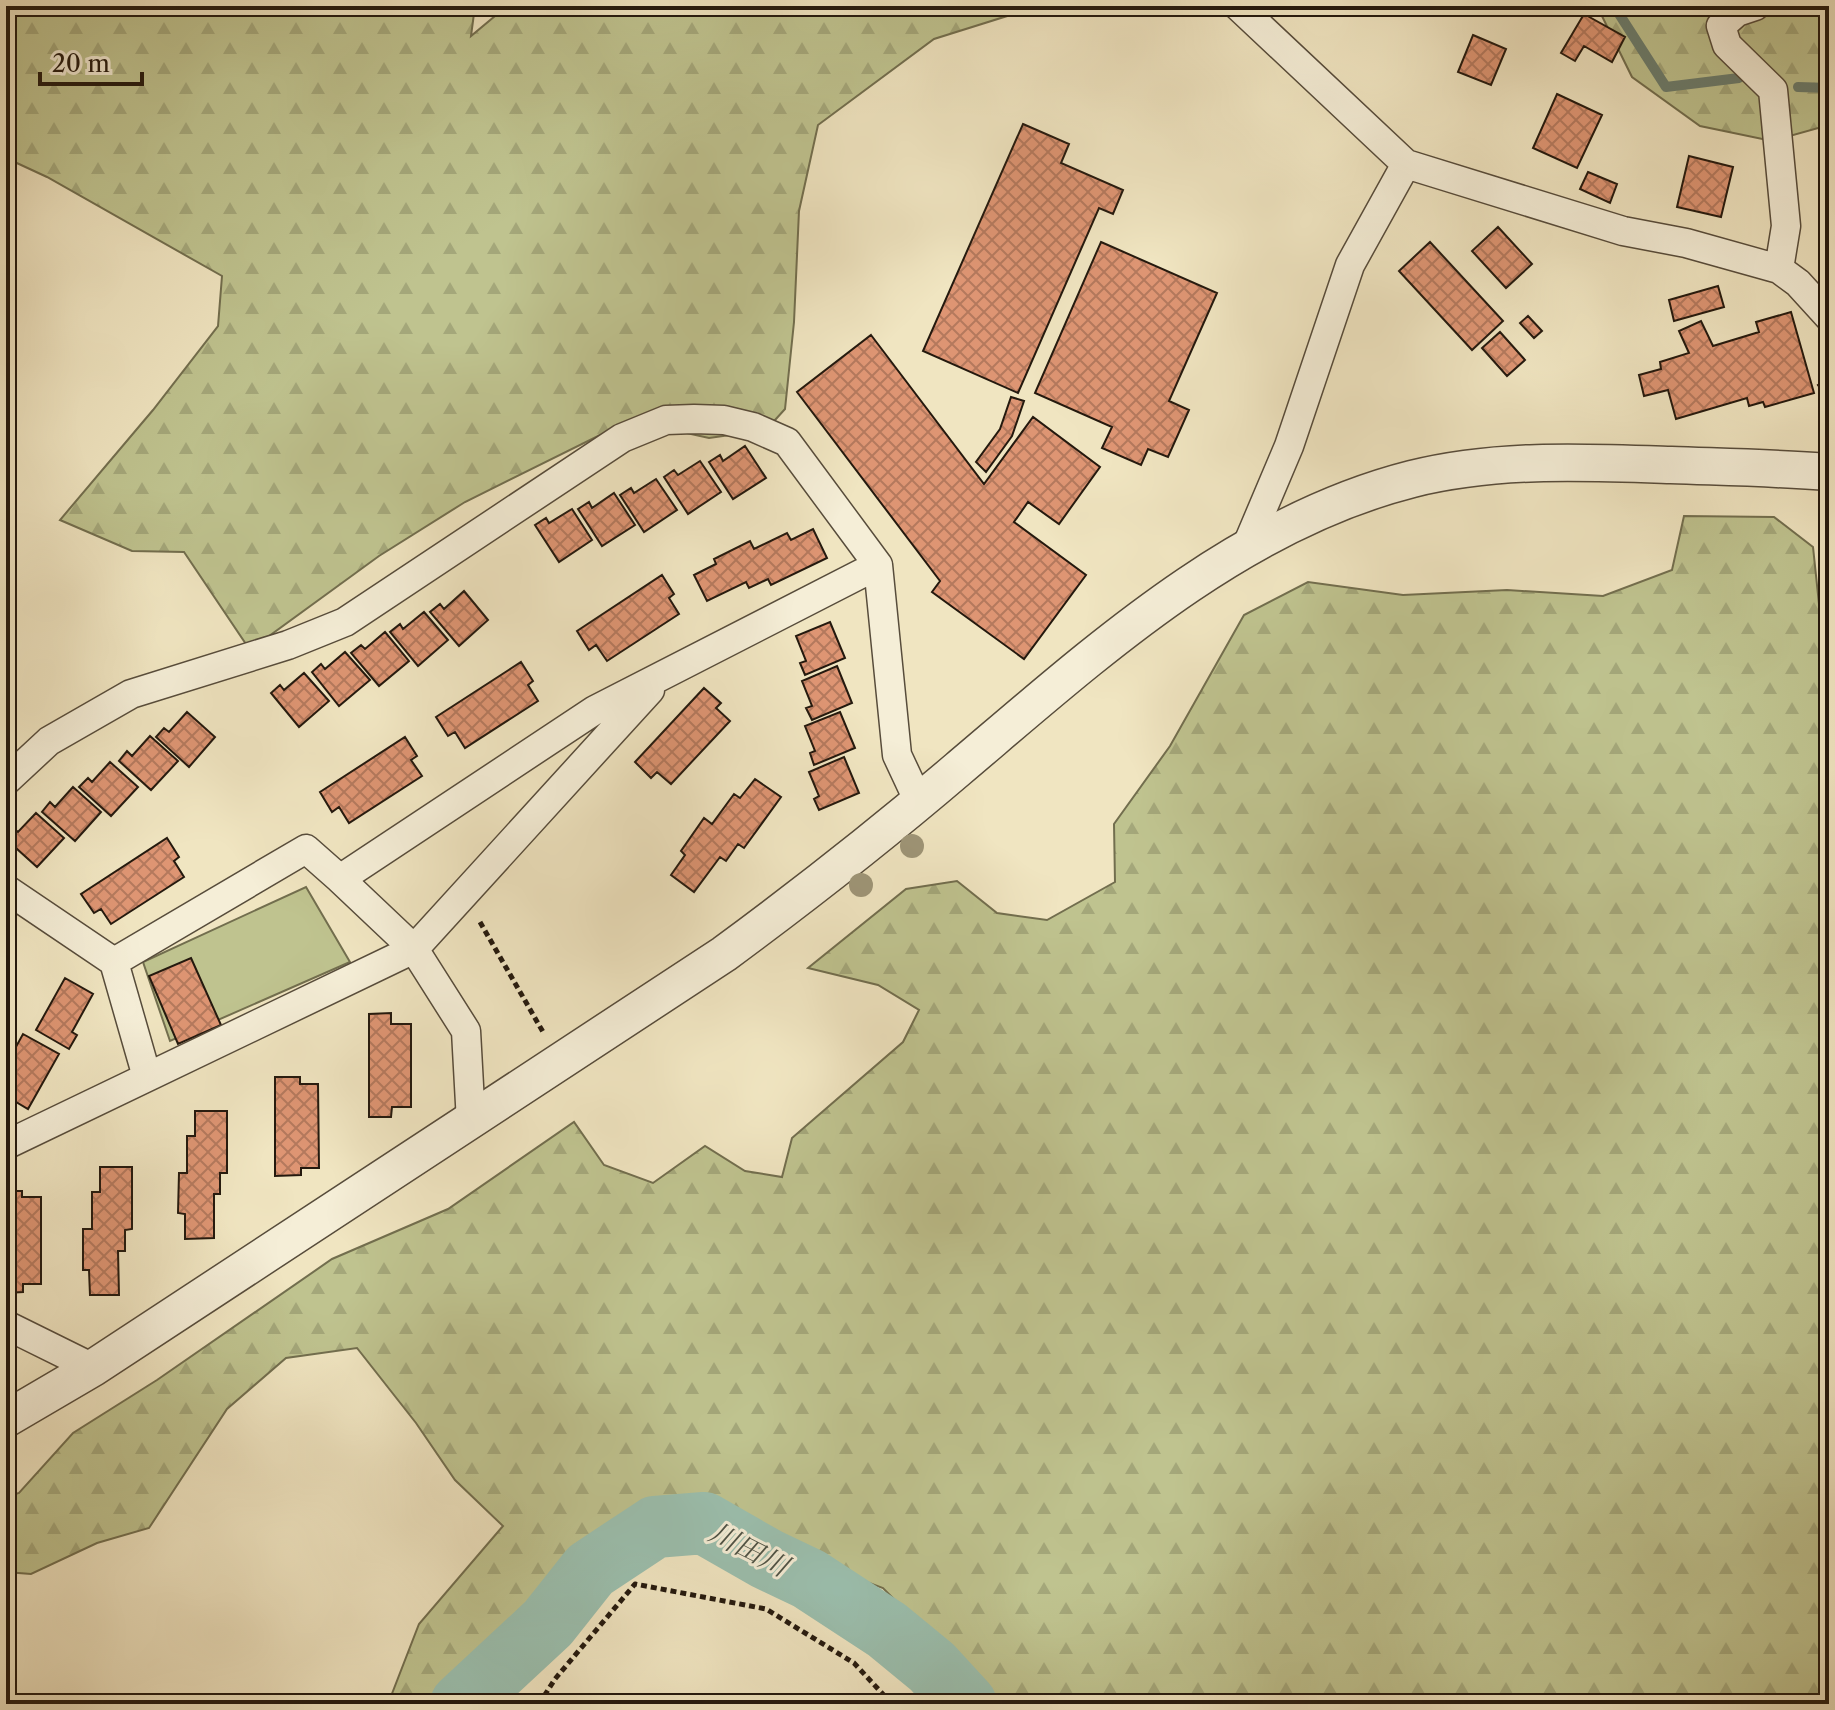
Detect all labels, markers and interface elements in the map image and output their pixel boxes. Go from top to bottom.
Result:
scale bar [40,36,142,86]
text: 20 m [52,49,110,78]
water label: 川田川 [704,1515,797,1585]

